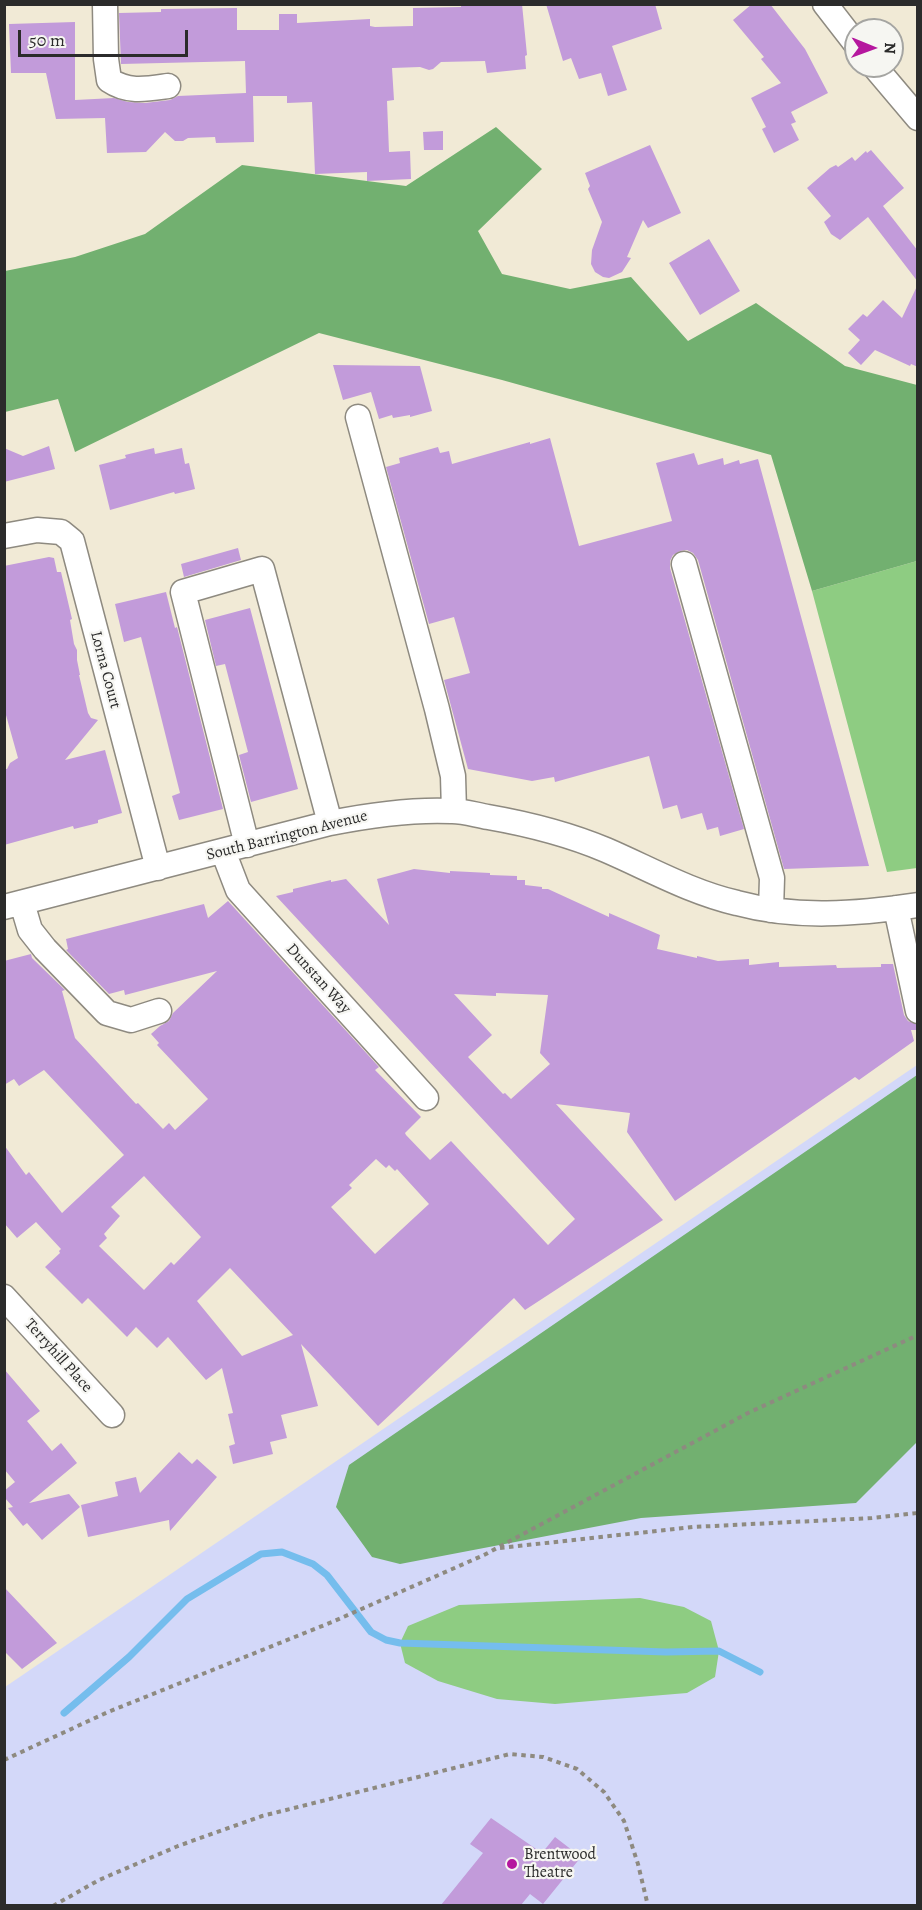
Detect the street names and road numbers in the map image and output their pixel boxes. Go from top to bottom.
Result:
street label: Lorna Court [85,629,125,711]
street label: South Barrington Avenue [205,807,369,865]
street label: Dunstan Way [282,940,354,1018]
street label: Terryhill Place [20,1315,96,1397]

